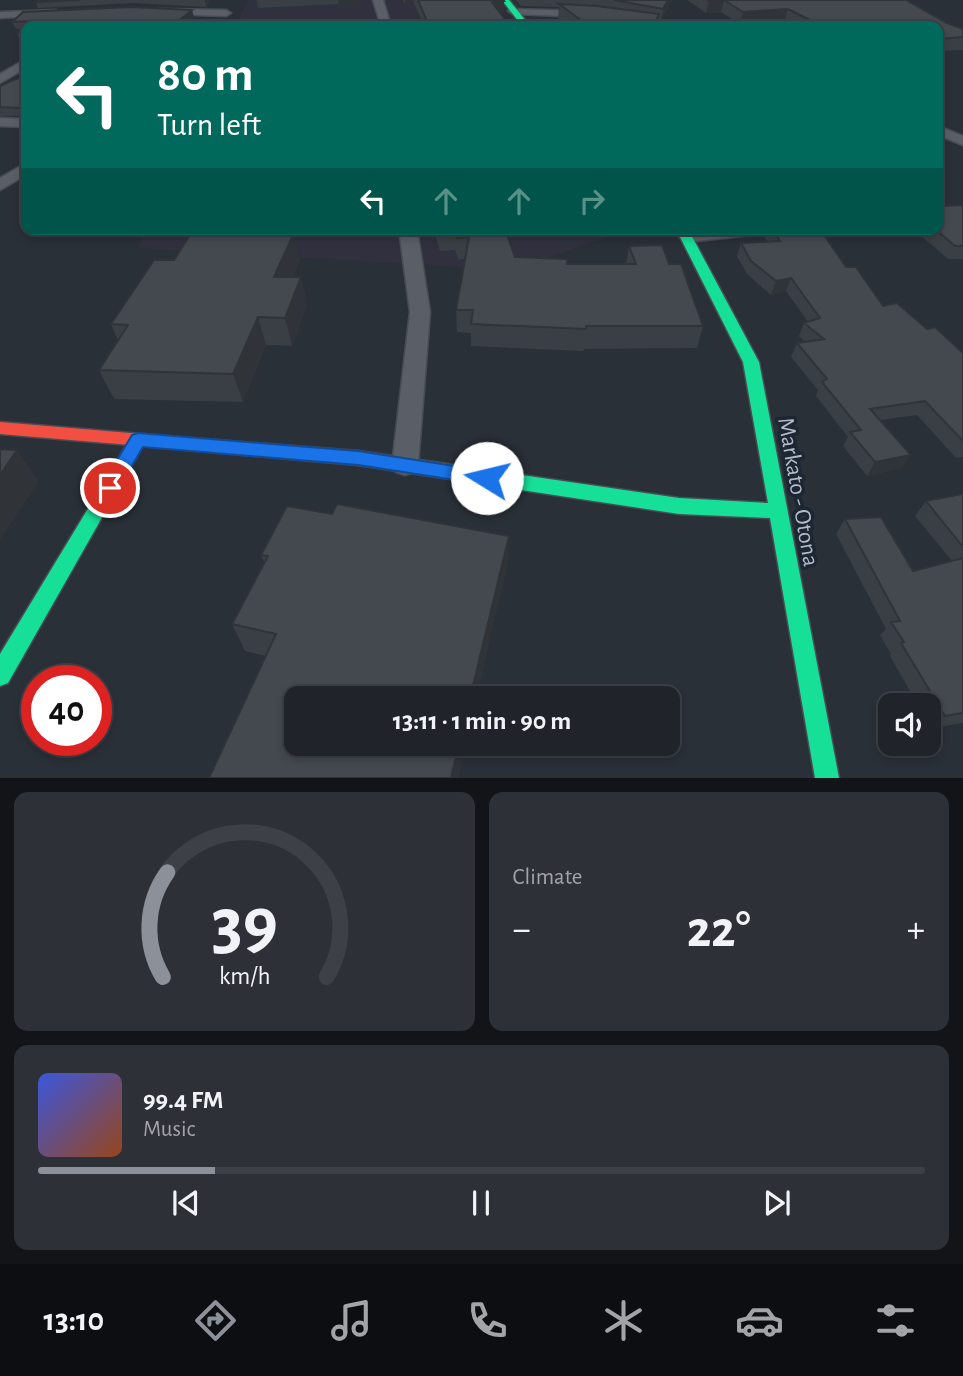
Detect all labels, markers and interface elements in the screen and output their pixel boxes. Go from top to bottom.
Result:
icon: left [42,49,133,140]
text: 80 m [157,51,254,100]
text: Turn left [157,109,261,141]
icon: left [354,182,392,220]
icon: ahead [427,182,465,220]
icon: ahead [500,182,538,220]
icon: right [573,182,611,220]
street label: Markato - Otona [773,416,823,568]
position arrow [450,441,524,515]
pin [80,458,140,518]
icon: arrive [91,469,129,507]
speed limit sign: 40 [21,665,112,756]
map controls [878,693,941,756]
button: sound [878,693,941,756]
text: 13:11 · 1 min · 90 m [393,708,571,734]
text: Climate [513,866,582,889]
text: 39 [211,890,278,963]
text: 22° [687,904,751,956]
text: − [513,911,531,949]
text: + [907,911,925,949]
text: km/h [218,964,270,989]
text: 99.4 FM [143,1087,223,1113]
text: Music [143,1118,195,1141]
icon: previous [167,1184,205,1222]
icon: pause [462,1184,500,1222]
icon: next [758,1184,796,1222]
icon: directions [191,1296,240,1345]
icon: music [327,1296,376,1345]
icon: phone [463,1296,512,1345]
icon: climate [599,1296,648,1345]
icon: car [735,1296,784,1345]
icon: filters [871,1296,920,1345]
text: 13:10 [43,1304,104,1336]

